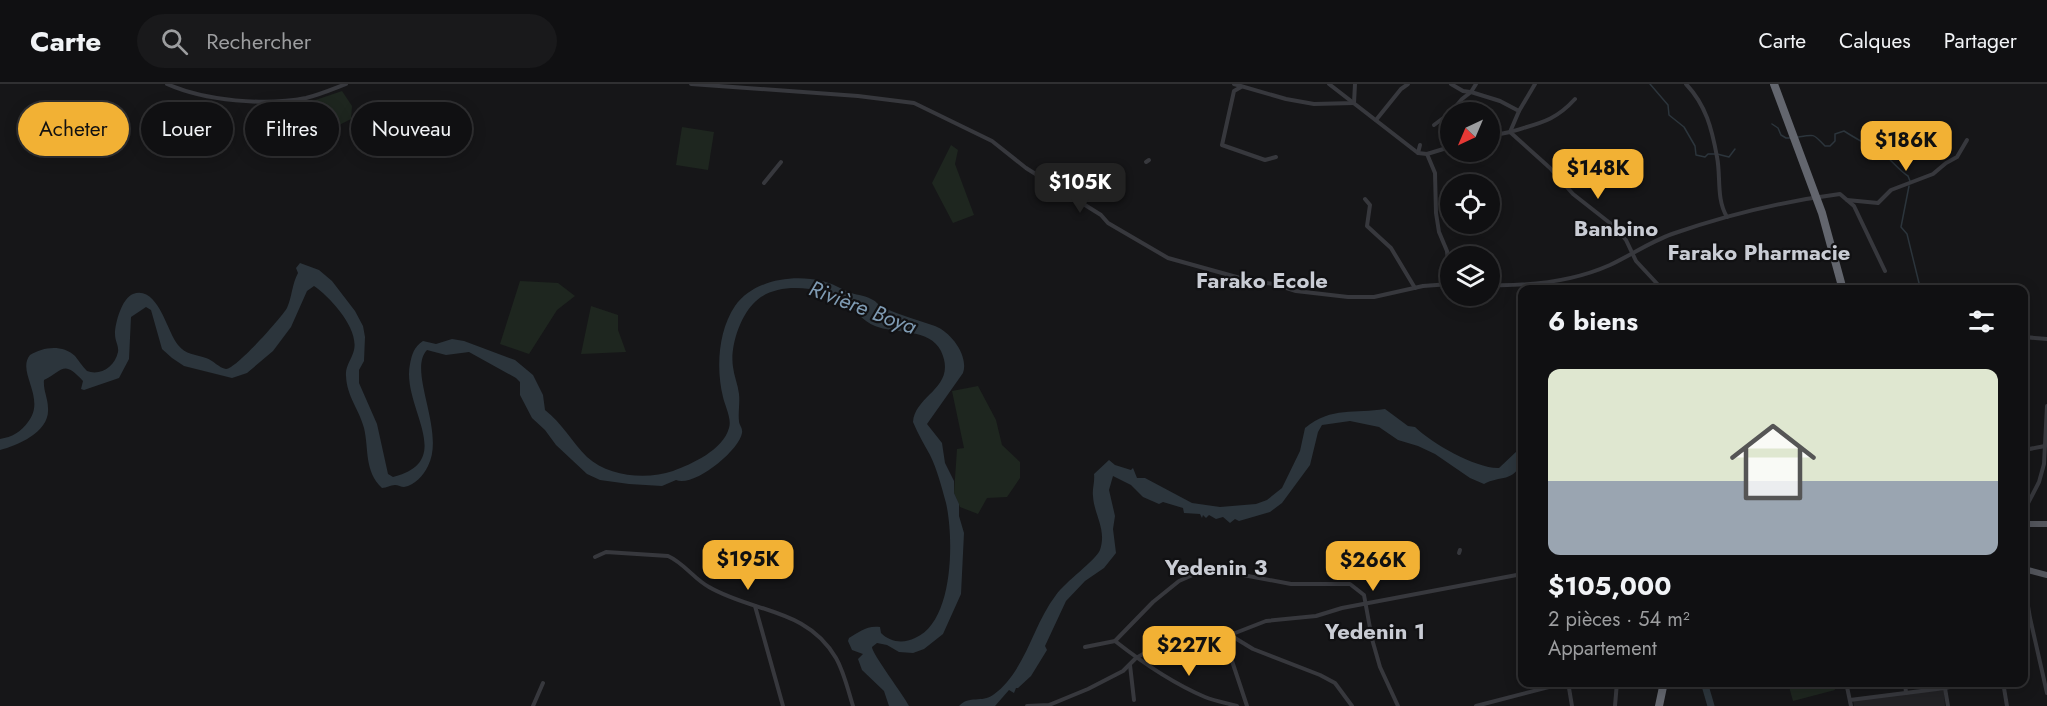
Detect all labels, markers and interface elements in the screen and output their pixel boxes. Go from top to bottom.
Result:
search box [137,14,557,68]
text: Carte [30,21,101,62]
icon: search [158,25,191,58]
text: Rechercher [206,25,311,57]
text: Carte [1759,26,1806,56]
text: Calques [1839,26,1911,56]
text: Partager [1944,26,2017,56]
chip: Acheter [18,102,129,156]
chip: Louer [141,102,233,156]
chip: Filtres [245,102,339,156]
chip: Nouveau [351,102,472,156]
north arrow [1440,102,1500,162]
map controls [1440,102,1500,306]
pin: $186K [1864,121,1948,172]
text: $186K [1875,126,1937,155]
pin: $148K [1556,149,1640,200]
text: $148K [1566,154,1630,183]
pin: $105K [1038,163,1122,214]
text: $105K [1049,168,1111,197]
button: locate [1440,174,1500,234]
district label: Banbino [1574,212,1658,244]
district label: Farako Pharmacie [1668,236,1850,268]
button: layers [1440,246,1500,306]
district label: Farako Ecole [1196,264,1328,296]
water label: Rivière Boya [805,272,921,342]
text: 6 biens [1548,302,1638,340]
icon: filters [1965,305,1998,338]
icon: home [1719,408,1827,516]
pin: $195K [706,540,790,591]
pin: $266K [1331,541,1415,592]
text: $195K [717,545,779,574]
text: $266K [1340,546,1406,575]
district label: Yedenin 3 [1164,551,1267,583]
text: $105,000 [1548,567,1671,605]
text: 2 pièces · 54 m² [1548,605,1690,634]
district label: Yedenin 1 [1324,615,1425,647]
pin: $227K [1147,626,1231,677]
text: $227K [1157,631,1221,660]
text: Appartement [1548,634,1657,663]

